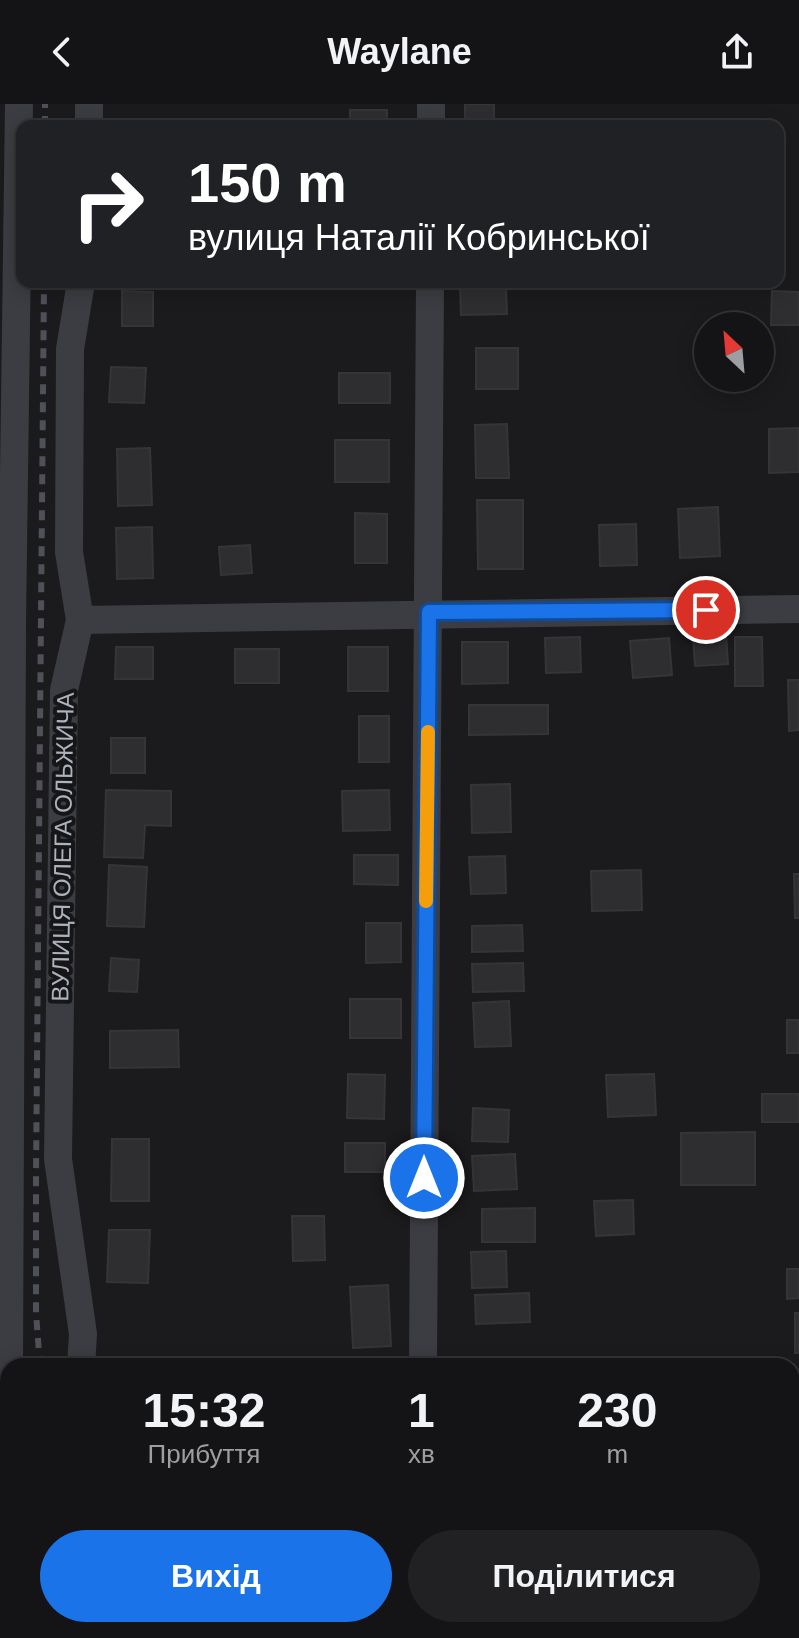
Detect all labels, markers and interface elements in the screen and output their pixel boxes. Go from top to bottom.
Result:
icon: back [40,30,84,74]
icon: share [715,30,759,74]
text: Waylane [327,31,472,72]
text: 150 m [188,151,347,214]
icon: right [56,152,160,256]
text: вулиця Наталії Кобринської [188,217,650,258]
north arrow [694,312,774,392]
map controls [694,312,774,392]
pin [672,576,740,644]
icon: arrive [684,588,728,632]
street label: ВУЛИЦЯ ОЛЕГА ОЛЬЖИЧА [46,692,79,1002]
position arrow [382,1136,466,1220]
text: 15:32 [143,1384,265,1437]
text: 1 [408,1384,435,1437]
text: 230 [577,1384,657,1437]
text: Прибуття [148,1439,260,1469]
text: хв [408,1439,435,1469]
text: m [607,1439,628,1469]
button: Вихід [40,1530,392,1622]
button: Поділитися [408,1530,760,1622]

